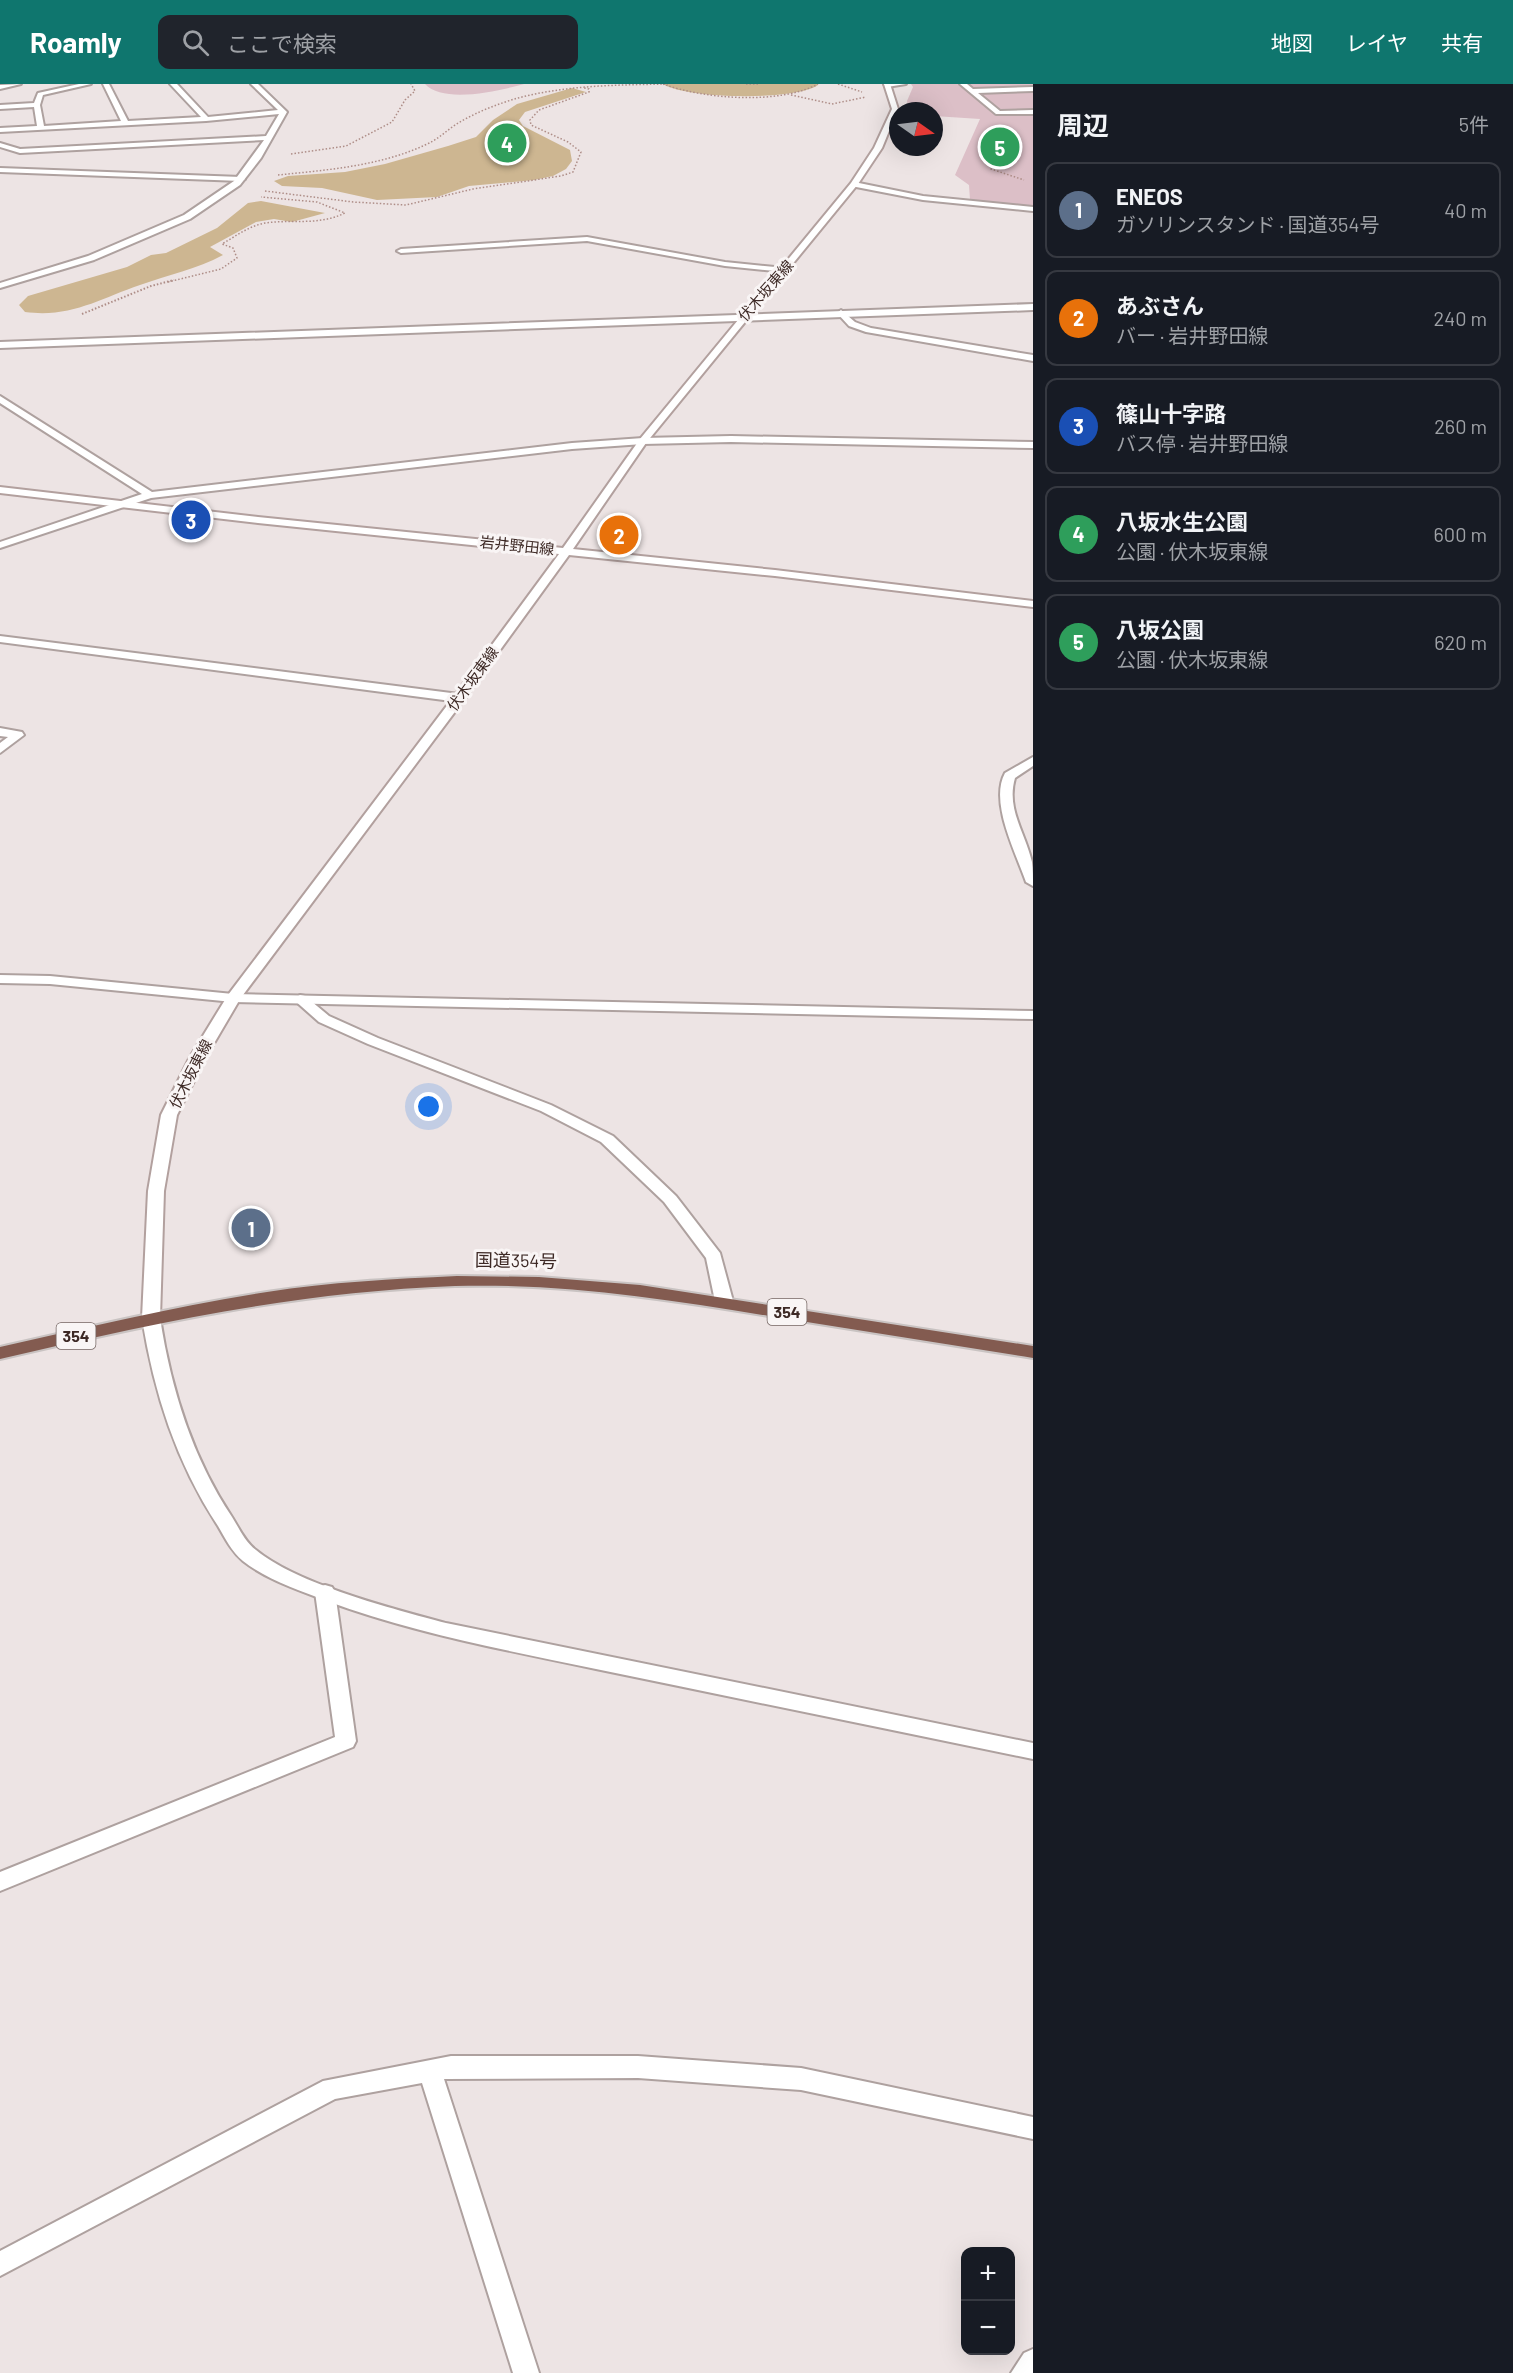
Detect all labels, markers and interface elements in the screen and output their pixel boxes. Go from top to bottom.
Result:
search box [158,15,578,69]
text: Roamly [30,25,122,59]
icon: search [179,26,212,59]
text: ここで検索 [227,30,337,56]
text: 地図 [1271,30,1313,55]
text: レイヤ [1346,30,1408,55]
text: 共有 [1441,30,1483,55]
north arrow [889,102,943,156]
text: 周辺 [1057,109,1109,140]
text: 5件 [1459,112,1489,136]
pin: 4 [488,120,526,166]
pin: 5 [980,124,1020,170]
text: ENEOS [1116,183,1183,209]
text: 1 [1075,198,1082,222]
text: 40 m [1444,198,1487,222]
text: ガソリンスタンド · 国道354号 [1116,212,1379,236]
street label: 伏木坂東線 [734,256,797,325]
text: あぶさん [1116,292,1204,318]
text: 2 [1073,306,1084,330]
text: 240 m [1433,306,1487,330]
text: バー · 岩井野田線 [1116,323,1268,347]
text: 篠山十字路 [1116,400,1226,426]
text: 3 [1073,414,1084,438]
text: 260 m [1434,414,1487,438]
text: バス停 · 岩井野田線 [1116,431,1288,455]
pin: 3 [172,498,210,542]
text: 八坂水生公園 [1116,508,1248,534]
pin: 2 [600,512,638,558]
text: 4 [1072,522,1085,546]
text: 600 m [1434,522,1487,546]
street label: 岩井野田線 [479,532,555,558]
text: 公園 · 伏木坂東線 [1116,539,1268,563]
text: 八坂公園 [1116,616,1204,642]
text: 5 [1073,630,1084,654]
text: 620 m [1434,630,1487,654]
street label: 伏木坂東線 [443,643,502,714]
text: 公園 · 伏木坂東線 [1116,647,1268,671]
street label: 伏木坂東線 [165,1036,215,1111]
your location [414,1092,443,1121]
pin: 1 [232,1206,270,1250]
street label: 国道354号 [475,1248,557,1272]
road number: 354 [768,1299,806,1325]
road number: 354 [56,1323,96,1349]
map controls [961,2247,1015,2355]
button: + [961,2247,1015,2301]
button: − [961,2301,1015,2355]

